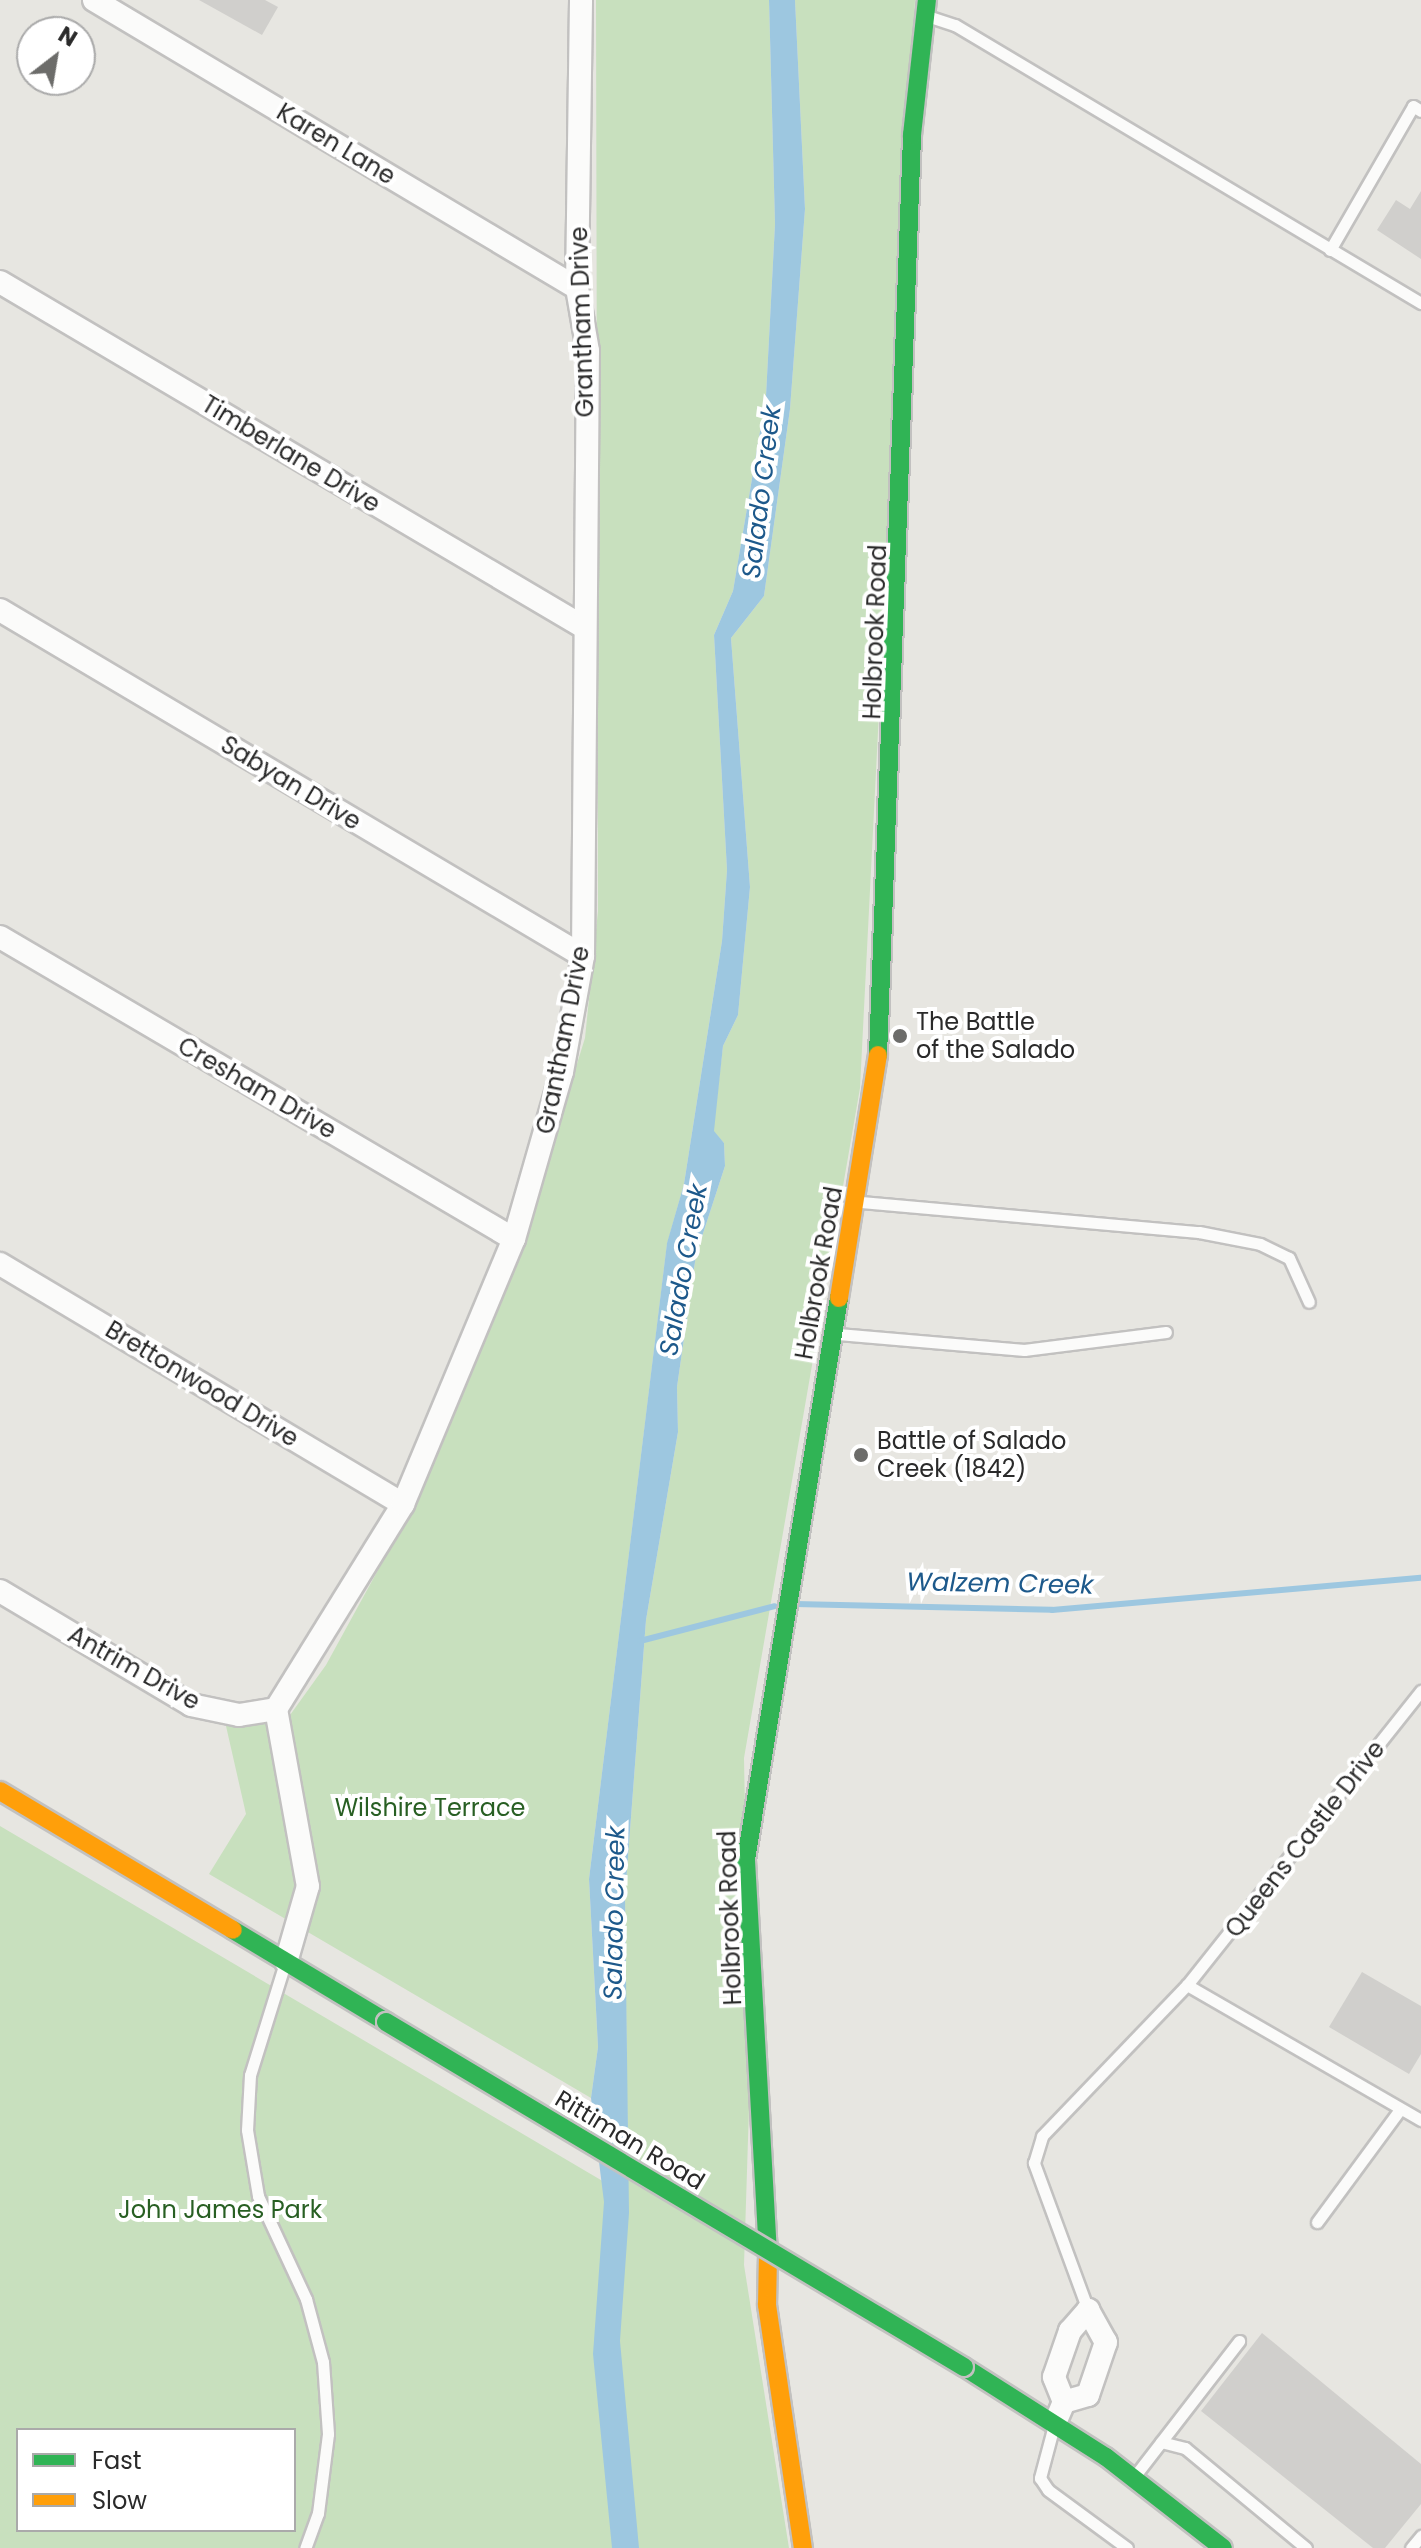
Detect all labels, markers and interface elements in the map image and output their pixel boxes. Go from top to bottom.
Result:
north arrow [16,16,96,96]
text: N [53,19,83,54]
street label: Karen Lane [272,97,400,191]
street label: Grantham Drive [564,226,600,418]
street label: Timberlane Drive [197,389,385,519]
water label: Salado Creek [736,404,788,580]
street label: Holbrook Road [858,544,892,720]
street label: Sabyan Drive [216,730,366,836]
street label: Grantham Drive [531,944,595,1136]
place label: The Battle of the Salado [916,1008,1075,1064]
marker: The Battle of the Salado [891,1027,909,1045]
street label: Cresham Drive [173,1031,341,1145]
water label: Salado Creek [654,1182,714,1358]
street label: Holbrook Road [790,1184,848,1362]
street label: Brettonwood Drive [100,1315,304,1453]
place label: Battle of Salado Creek (1842) [877,1427,1066,1483]
marker: Battle of Salado Creek (1842) [852,1446,870,1464]
water label: Walzem Creek [906,1567,1094,1601]
street label: Antrim Drive [63,1620,205,1716]
street label: Queens Castle Drive [1219,1735,1391,1943]
park label: Wilshire Terrace [335,1794,525,1822]
water label: Salado Creek [598,1826,632,2000]
street label: Holbrook Road [713,1830,747,2006]
street label: Rittiman Road [550,2084,710,2196]
park label: John James Park [118,2196,322,2224]
legend [16,2428,296,2532]
text: Fast [92,2444,142,2477]
text: Slow [92,2484,147,2517]

